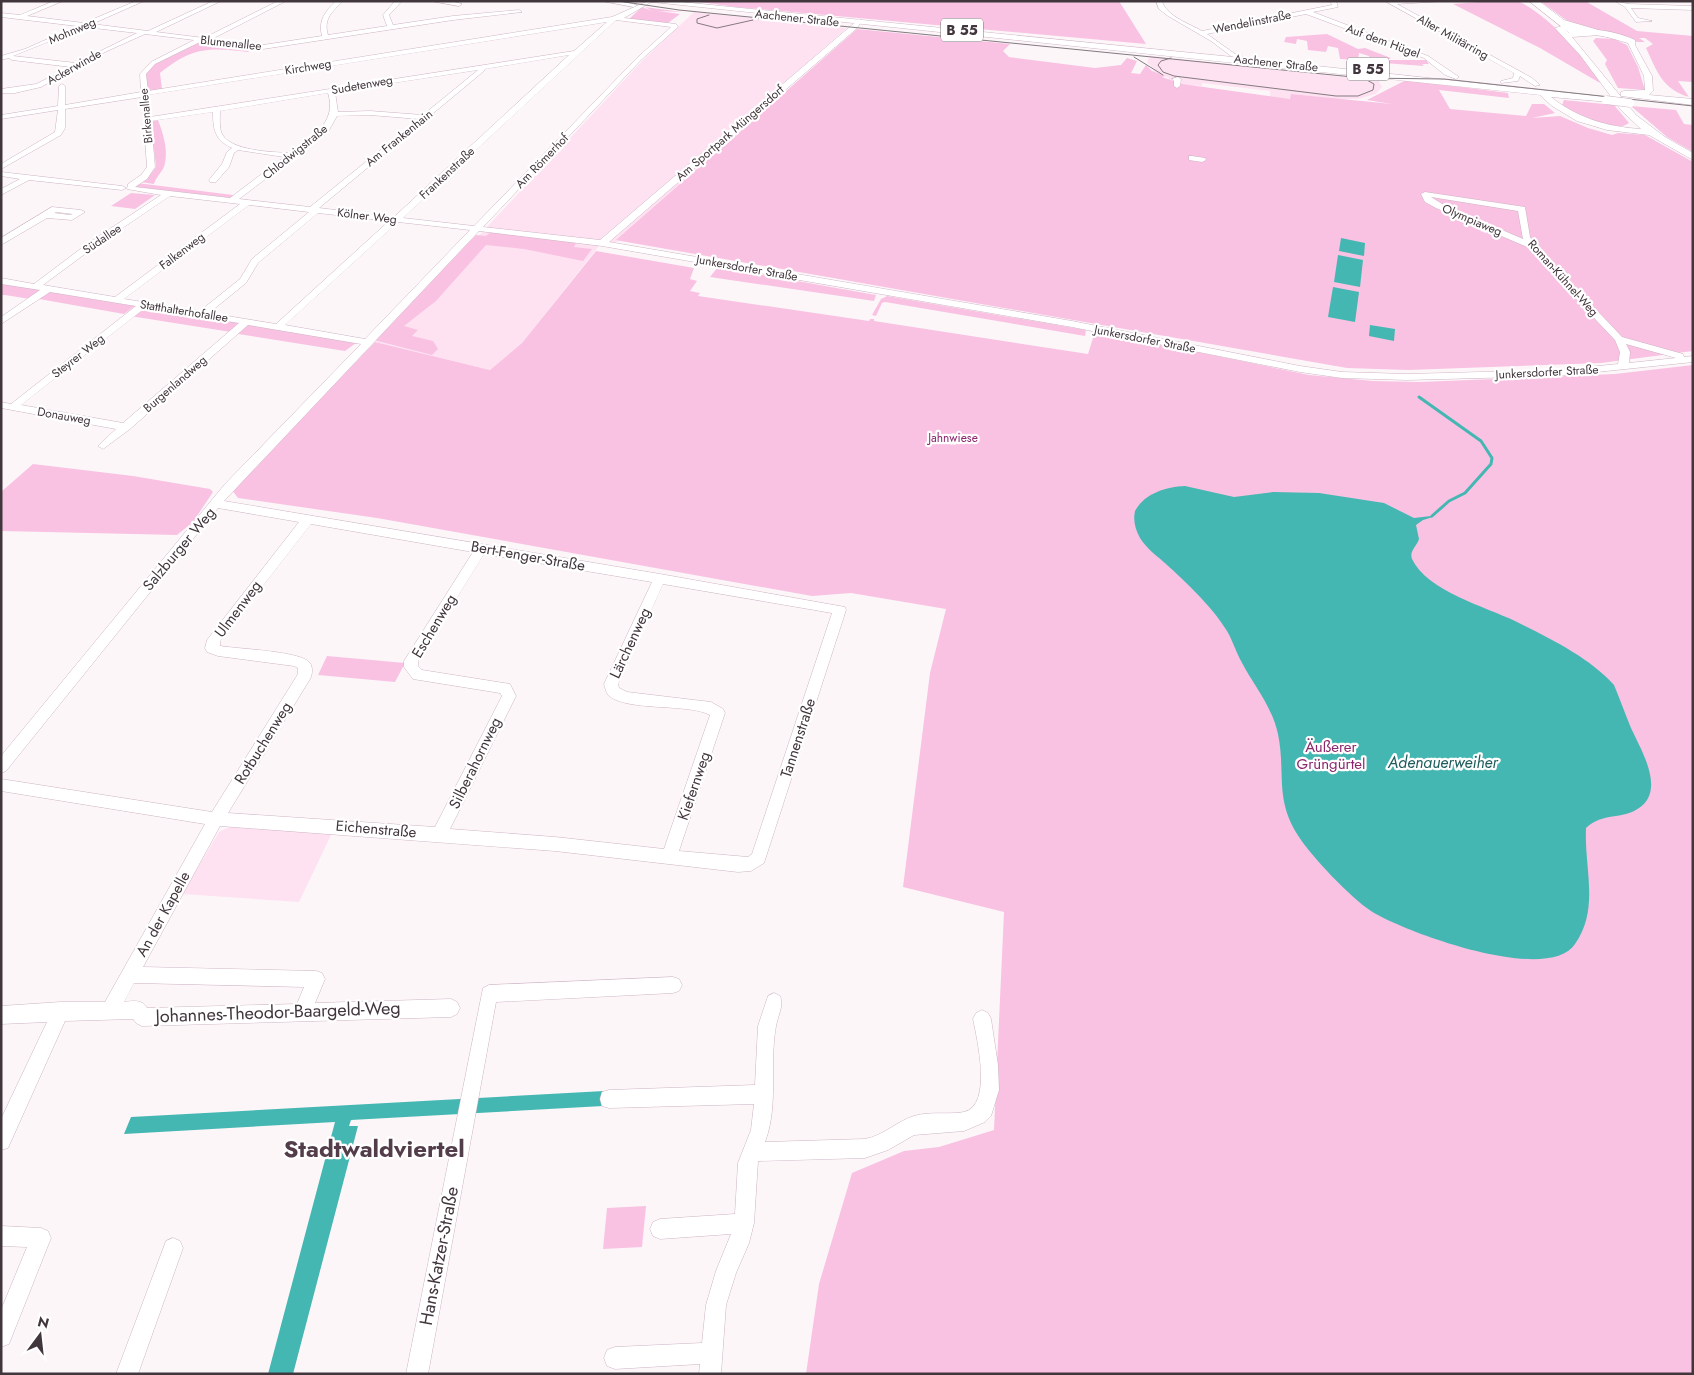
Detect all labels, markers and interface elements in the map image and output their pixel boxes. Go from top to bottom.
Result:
street label: Aachener Straße [754,5,840,31]
street label: Wendelinstraße [1211,6,1293,38]
street label: Alter Militärring [1414,10,1492,64]
street label: Mohnweg [46,13,98,49]
road number: B 55 [941,18,983,42]
street label: Auf dem Hügel [1343,19,1423,63]
street label: Blumenallee [200,31,262,55]
street label: Ackerwinde [43,45,105,89]
street label: Aachener Straße [1233,50,1319,76]
street label: Kirchweg [283,54,333,80]
road number: B 55 [1347,58,1389,80]
street label: Sudetenweg [330,71,394,99]
street label: Am Sportpark Müngersdorf [672,80,789,185]
street label: Birkenallee [135,88,157,144]
street label: Am Frankenhain [362,105,436,171]
street label: Chlodwigstraße [258,120,332,184]
street label: Am Römerhof [511,129,573,192]
street label: Frankenstraße [415,143,479,203]
street label: Olympiaweg [1439,199,1505,241]
street label: Kölner Weg [336,203,398,229]
street label: Südallee [79,219,125,259]
street label: Falkenweg [156,228,208,274]
street label: Roman-Kühnel-Weg [1523,235,1603,321]
street label: Junkersdorfer Straße [693,250,799,286]
street label: Statthalterhofallee [139,295,229,327]
street label: Junkersdorfer Straße [1091,320,1197,358]
street label: Steyrer Weg [48,330,108,382]
street label: Burgenlandweg [139,351,211,417]
street label: Junkersdorfer Straße [1493,360,1599,384]
street label: Donauweg [36,402,92,430]
park label: Jahnwiese [926,429,978,447]
street label: Salzburger Weg [137,502,221,596]
street label: Bert-Fenger-Straße [469,535,587,577]
street label: Ulmenweg [209,576,267,642]
street label: Eschenweg [406,590,462,662]
street label: Lärchenweg [604,604,656,682]
street label: Tannenstraße [775,695,821,781]
street label: Rotbuchenweg [229,698,297,788]
street label: Silberahornweg [443,713,507,813]
park label: Äußerer Grüngürtel [1297,736,1365,775]
street label: Kiefernweg [672,749,716,823]
water label: Adenauerweiher [1387,751,1500,774]
street label: Eichenstraße [335,815,418,844]
street label: An der Kapelle [130,867,196,961]
street label: Johannes-Theodor-Baargeld-Weg [153,995,401,1029]
district label: Stadtwaldviertel [283,1131,465,1166]
street label: Hans-Katzer-Straße [413,1184,465,1328]
north arrow [15,1310,65,1360]
text: N [35,1311,51,1334]

